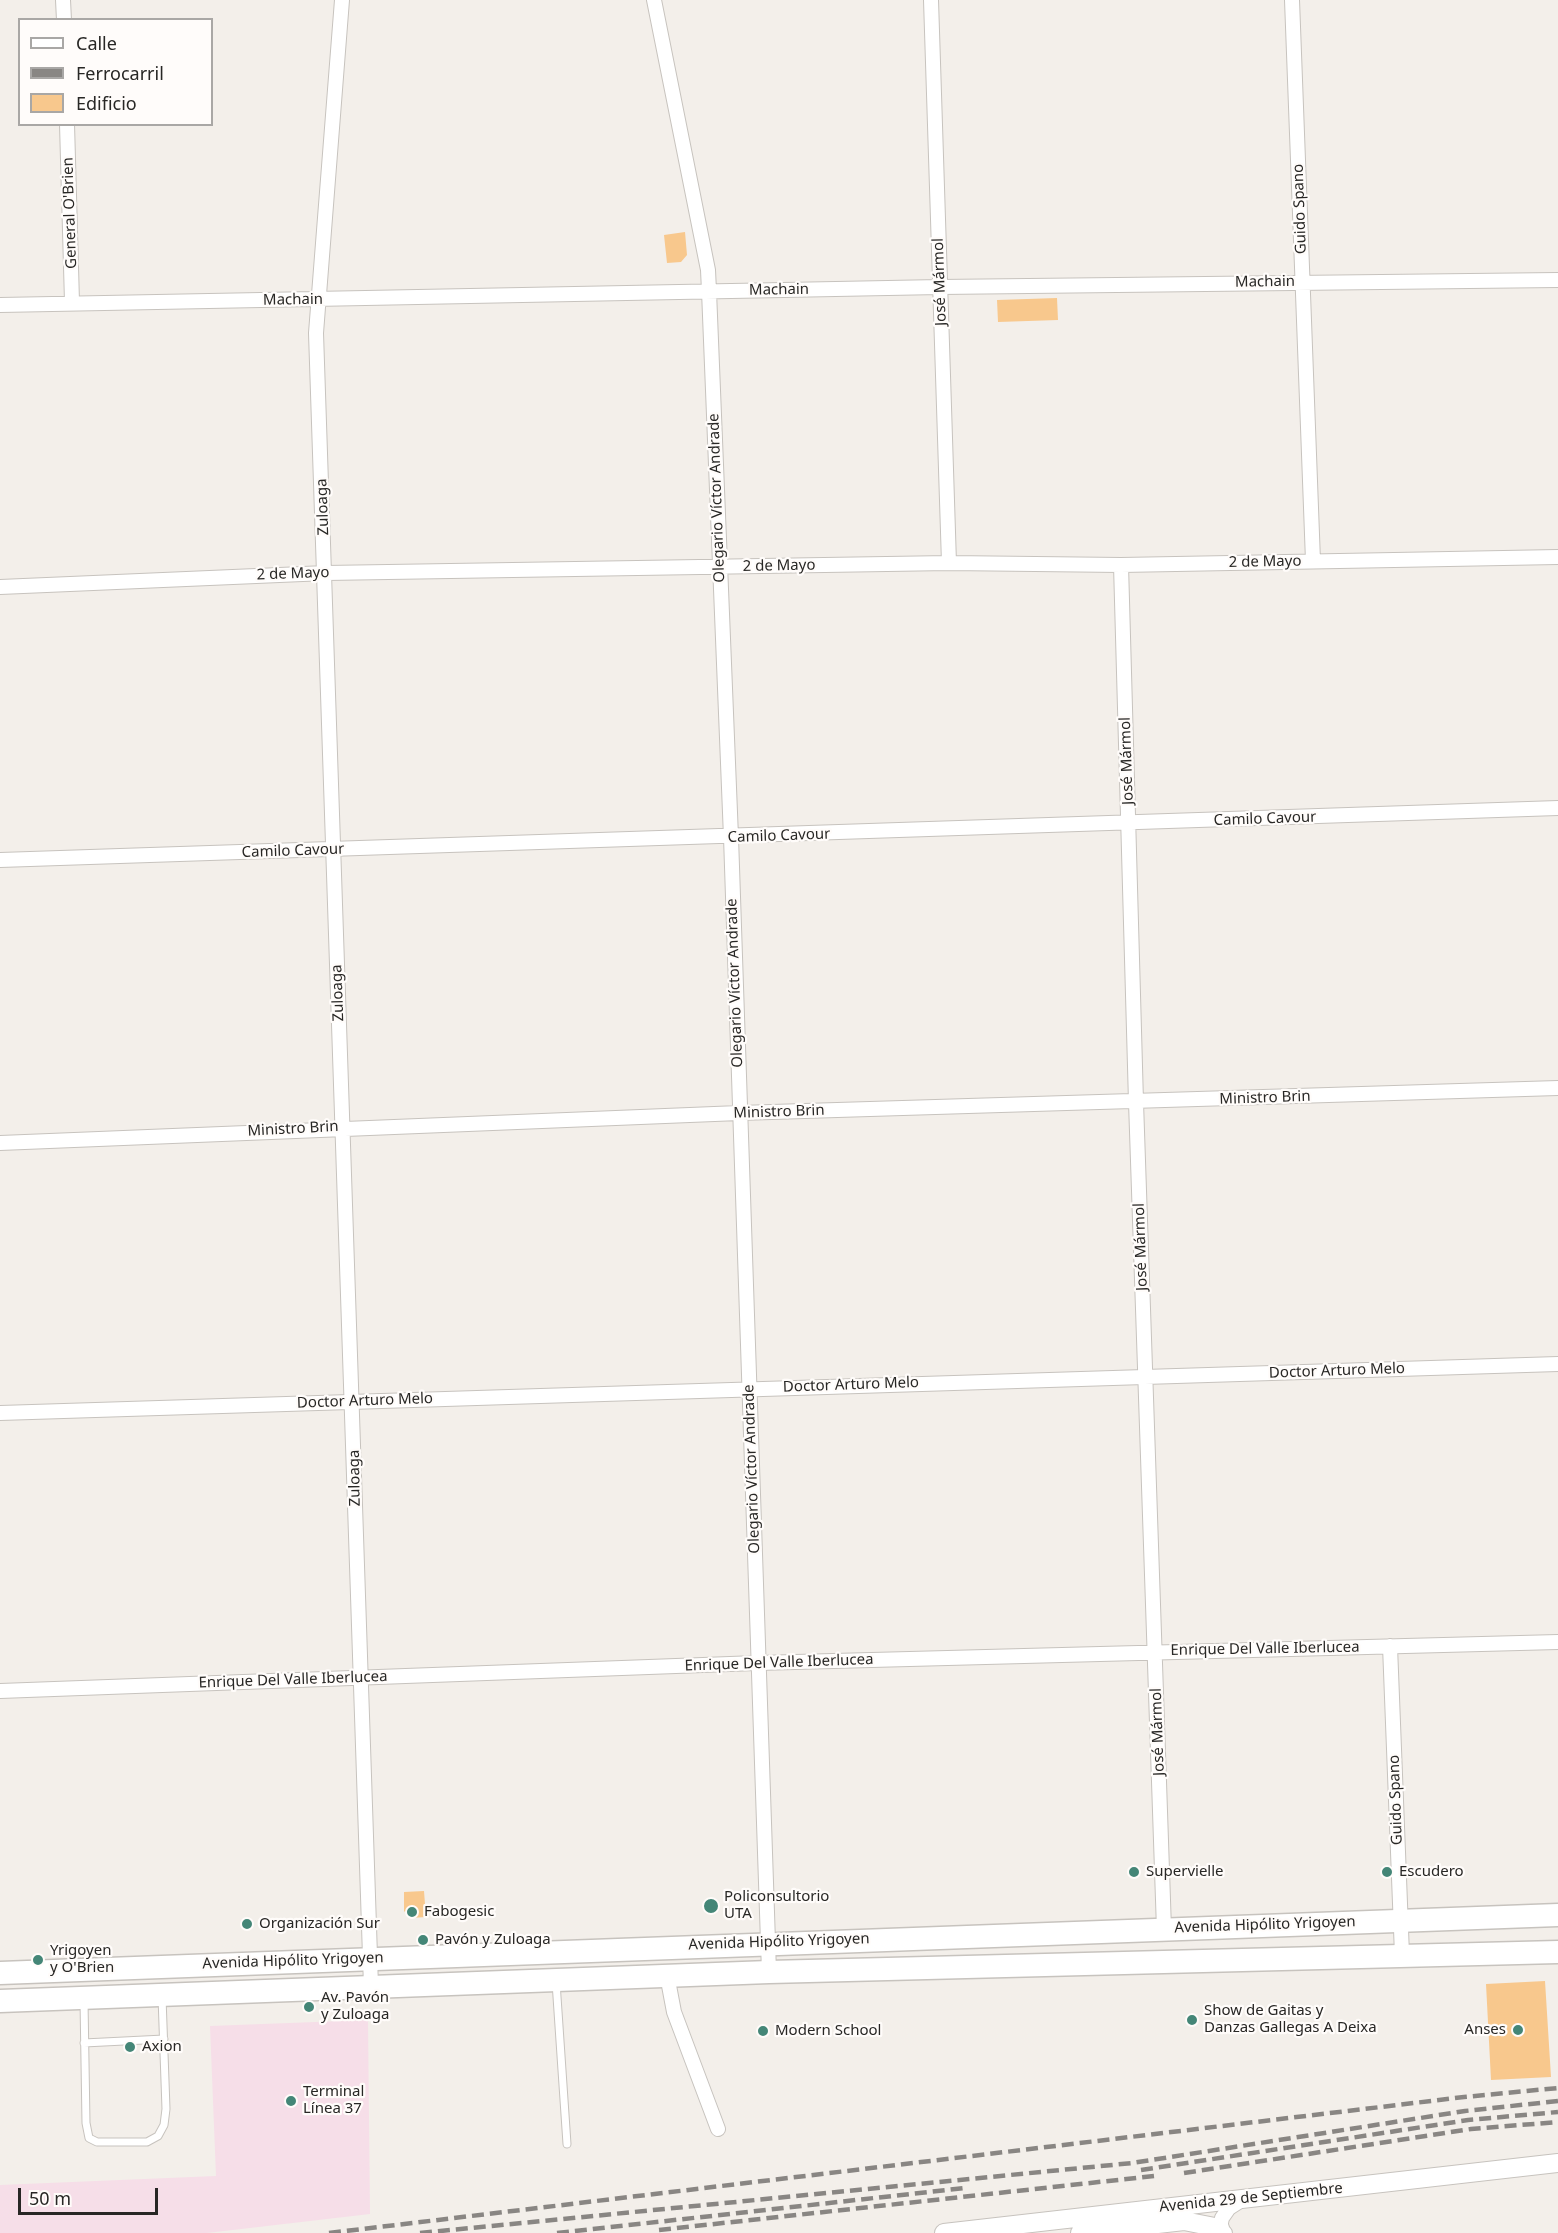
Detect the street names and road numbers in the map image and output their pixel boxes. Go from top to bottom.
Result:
street label: General O'Brien [59,157,81,269]
street label: Guido Spano [1289,163,1311,255]
street label: José Mármol [929,238,951,326]
street label: Machain [1235,272,1295,292]
street label: Machain [749,280,809,300]
street label: Machain [263,290,323,310]
street label: Olegario Víctor Andrade [705,413,729,583]
street label: Zuloaga [313,478,333,536]
street label: 2 de Mayo [1228,552,1302,572]
street label: 2 de Mayo [742,556,816,576]
street label: 2 de Mayo [256,564,330,584]
street label: José Mármol [1116,717,1138,805]
street label: Camilo Cavour [1213,808,1317,830]
street label: Camilo Cavour [727,825,831,847]
street label: Camilo Cavour [241,840,345,862]
street label: Olegario Víctor Andrade [723,898,747,1068]
street label: Zuloaga [328,964,348,1022]
street label: Ministro Brin [1219,1087,1311,1109]
street label: Ministro Brin [733,1101,825,1123]
street label: Ministro Brin [247,1118,339,1140]
street label: José Mármol [1130,1203,1152,1291]
street label: Doctor Arturo Melo [1269,1360,1405,1382]
street label: Doctor Arturo Melo [783,1374,919,1396]
street label: Olegario Víctor Andrade [740,1384,764,1554]
street label: Doctor Arturo Melo [297,1390,433,1412]
street label: Zuloaga [346,1449,364,1507]
street label: Enrique Del Valle Iberlucea [1170,1638,1360,1660]
street label: Enrique Del Valle Iberlucea [684,1651,874,1675]
street label: Enrique Del Valle Iberlucea [198,1668,388,1692]
street label: José Mármol [1147,1688,1169,1776]
street label: Guido Spano [1385,1754,1407,1846]
street label: Avenida Hipólito Yrigoyen [1174,1913,1356,1937]
street label: Avenida Hipólito Yrigoyen [688,1930,870,1954]
street label: Avenida Hipólito Yrigoyen [202,1949,384,1973]
street label: Avenida 29 de Septiembre [1158,2179,1344,2217]

